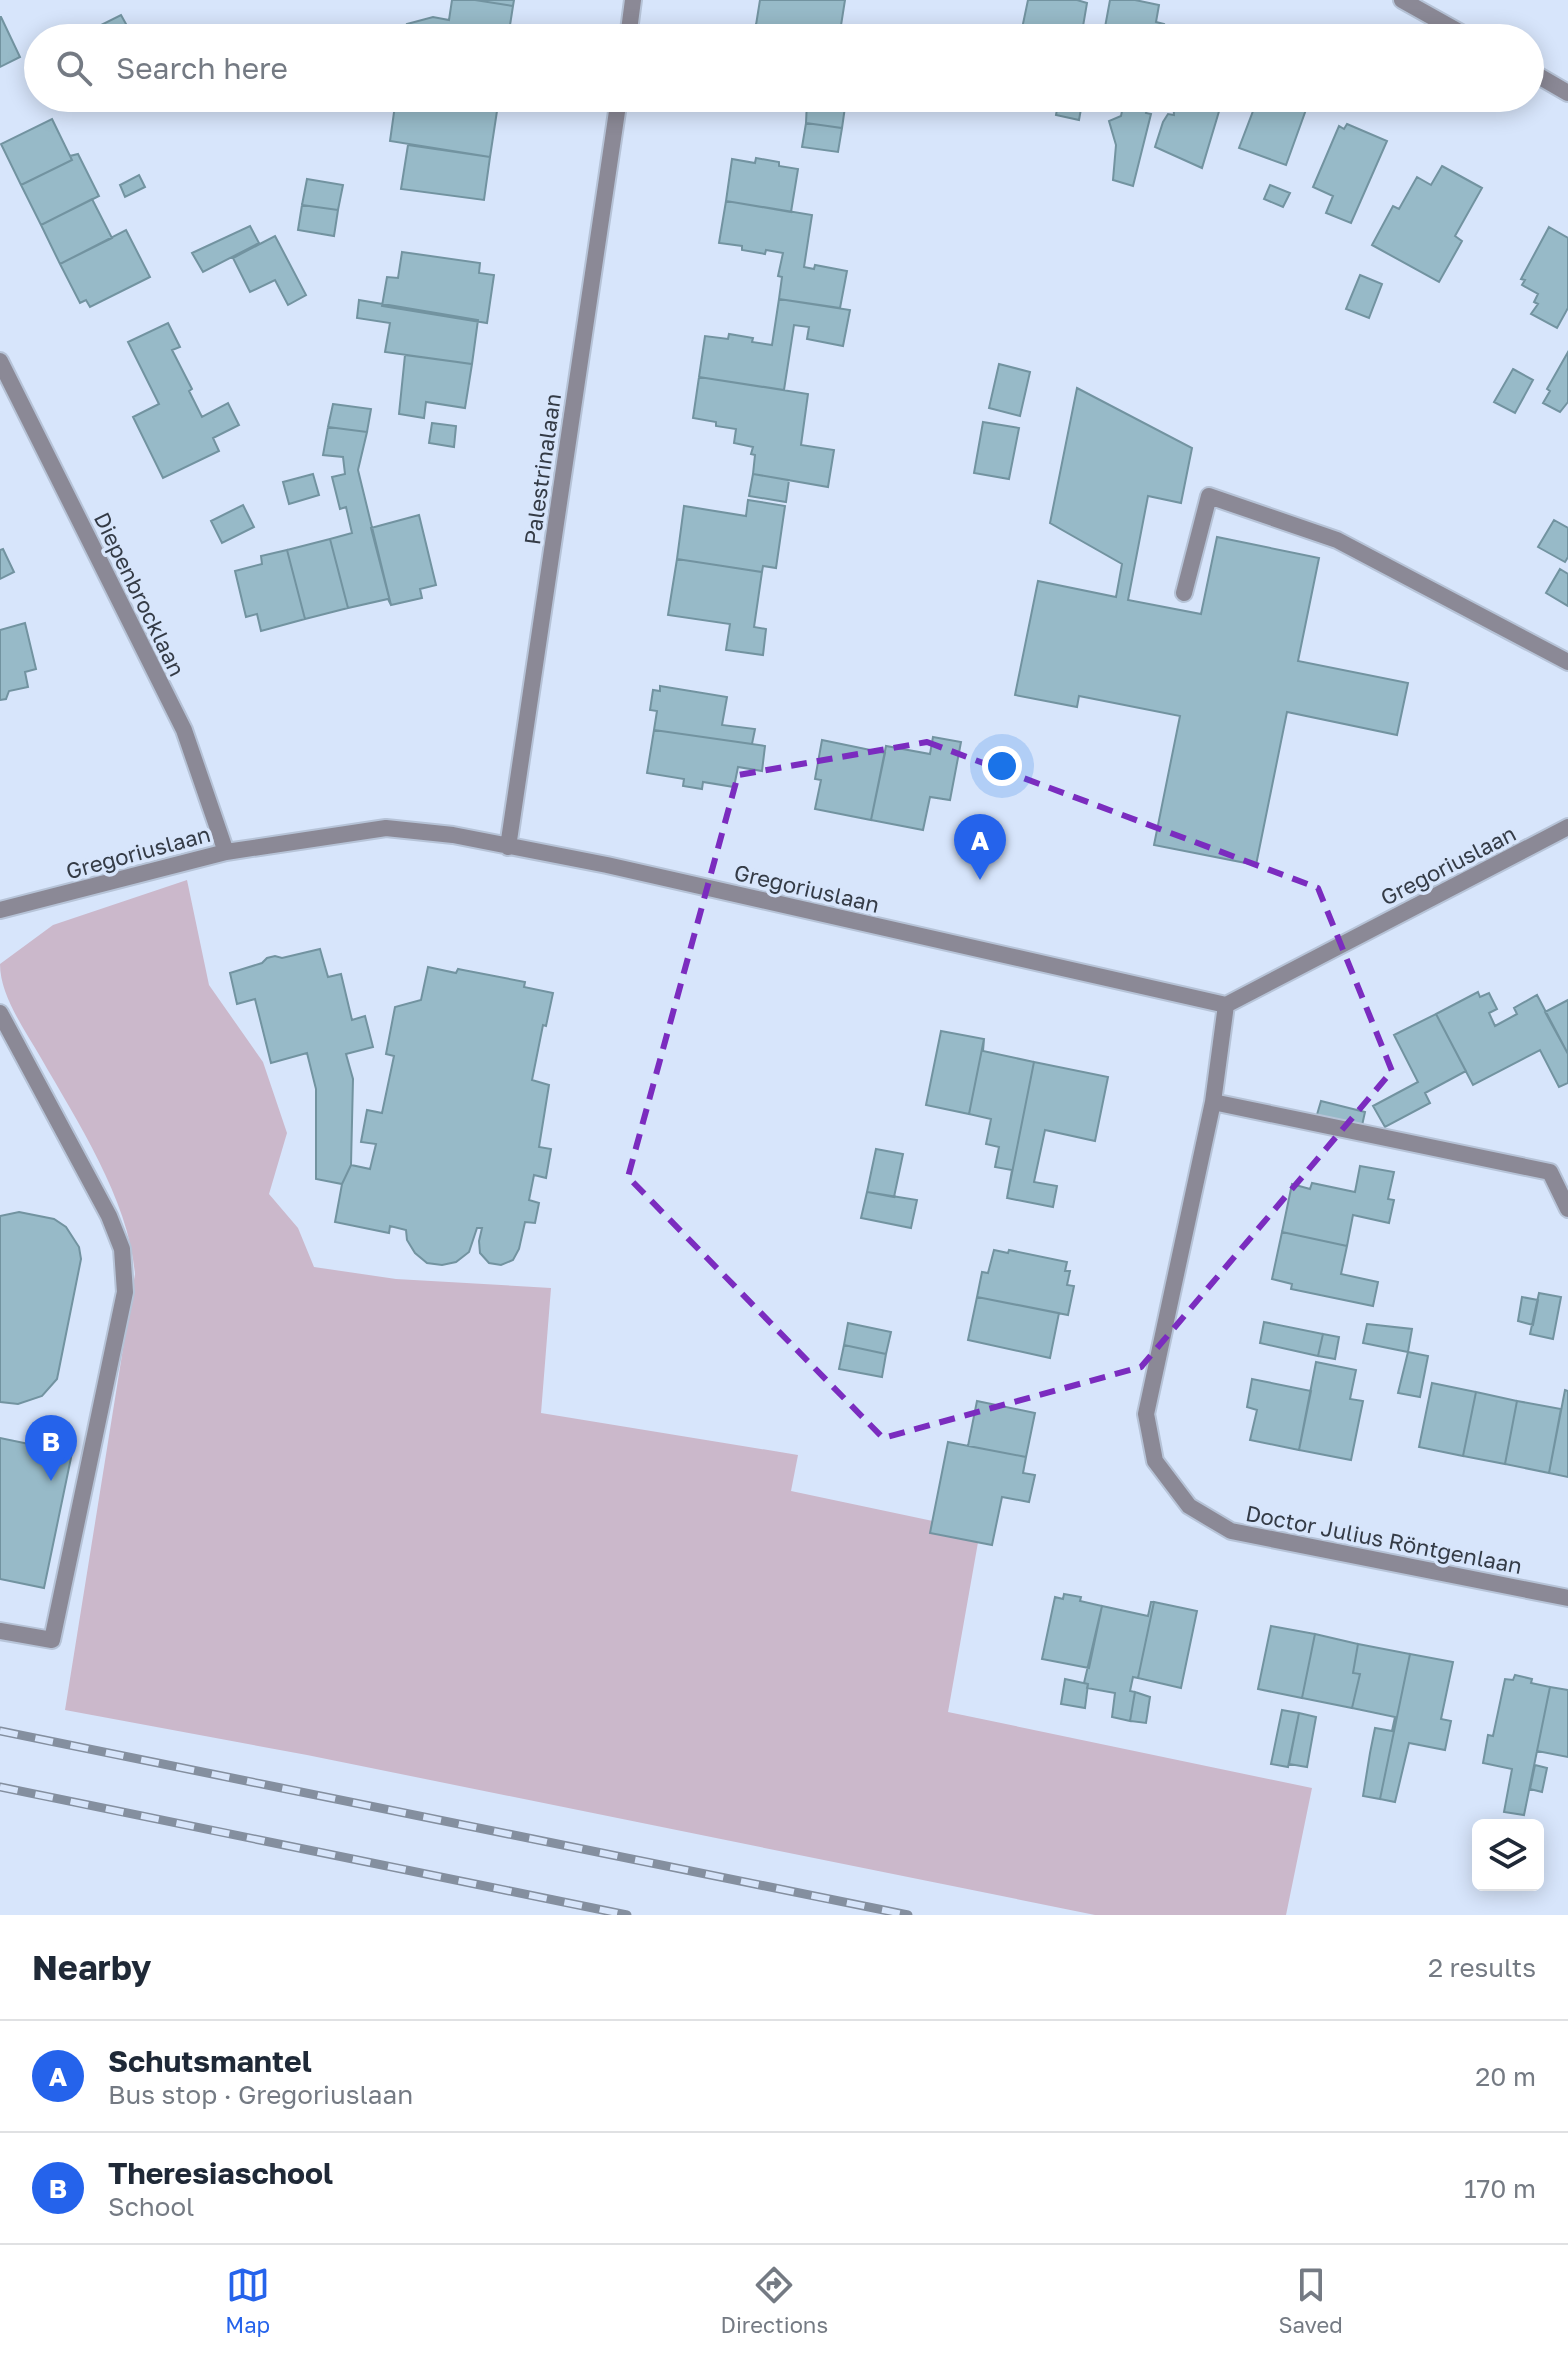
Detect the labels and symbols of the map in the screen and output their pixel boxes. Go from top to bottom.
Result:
street label: Palestrinalaan [518,392,566,546]
street label: Diepenbrocklaan [89,508,191,680]
your location [982,746,1022,786]
pin: A [954,814,1006,880]
street label: Gregoriuslaan [1376,819,1520,911]
street label: Gregoriuslaan [63,820,213,884]
street label: Gregoriuslaan [732,858,882,918]
pin: B [25,1415,77,1481]
street label: Doctor Julius Röntgenlaan [1244,1499,1524,1579]

